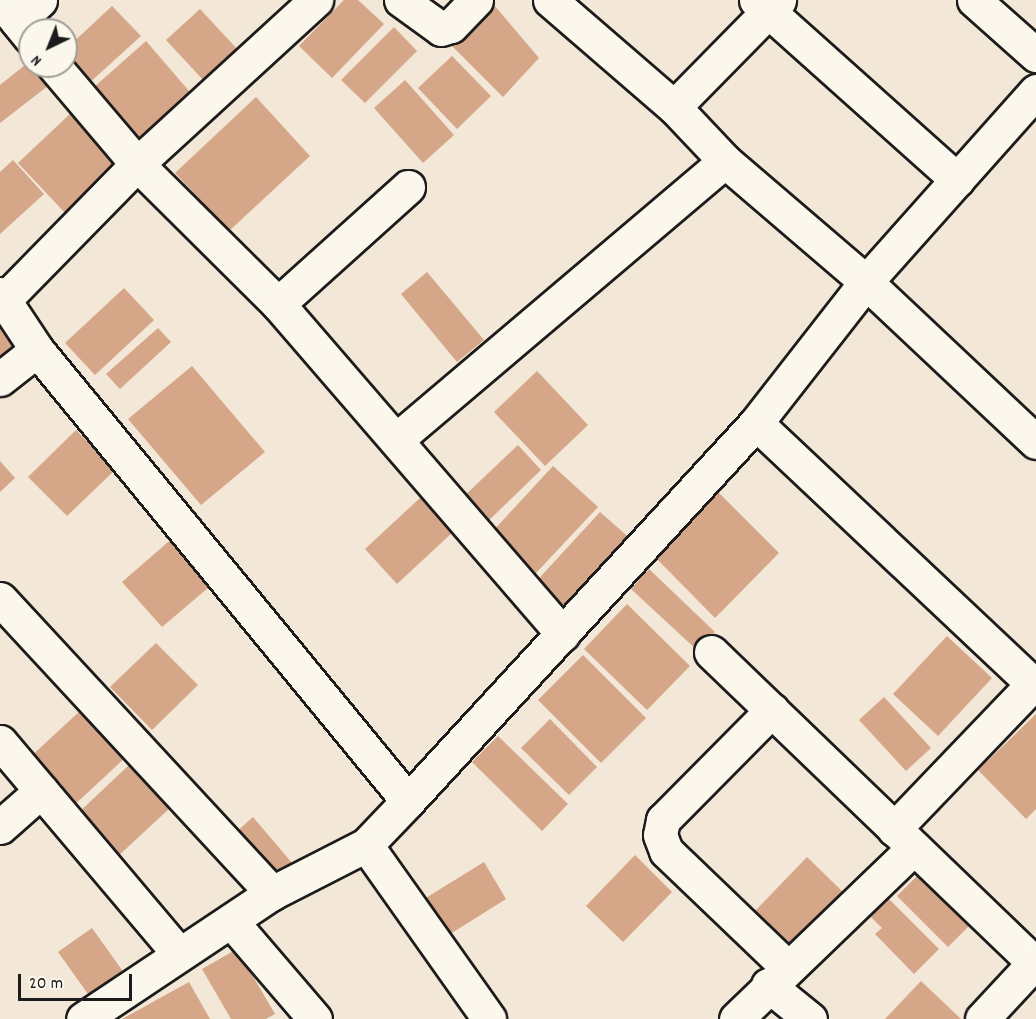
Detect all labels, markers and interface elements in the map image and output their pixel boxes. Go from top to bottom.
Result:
north arrow [18,18,78,78]
text: N [26,49,47,71]
scale bar [21,962,135,1000]
text: 20 m [29,972,63,997]

